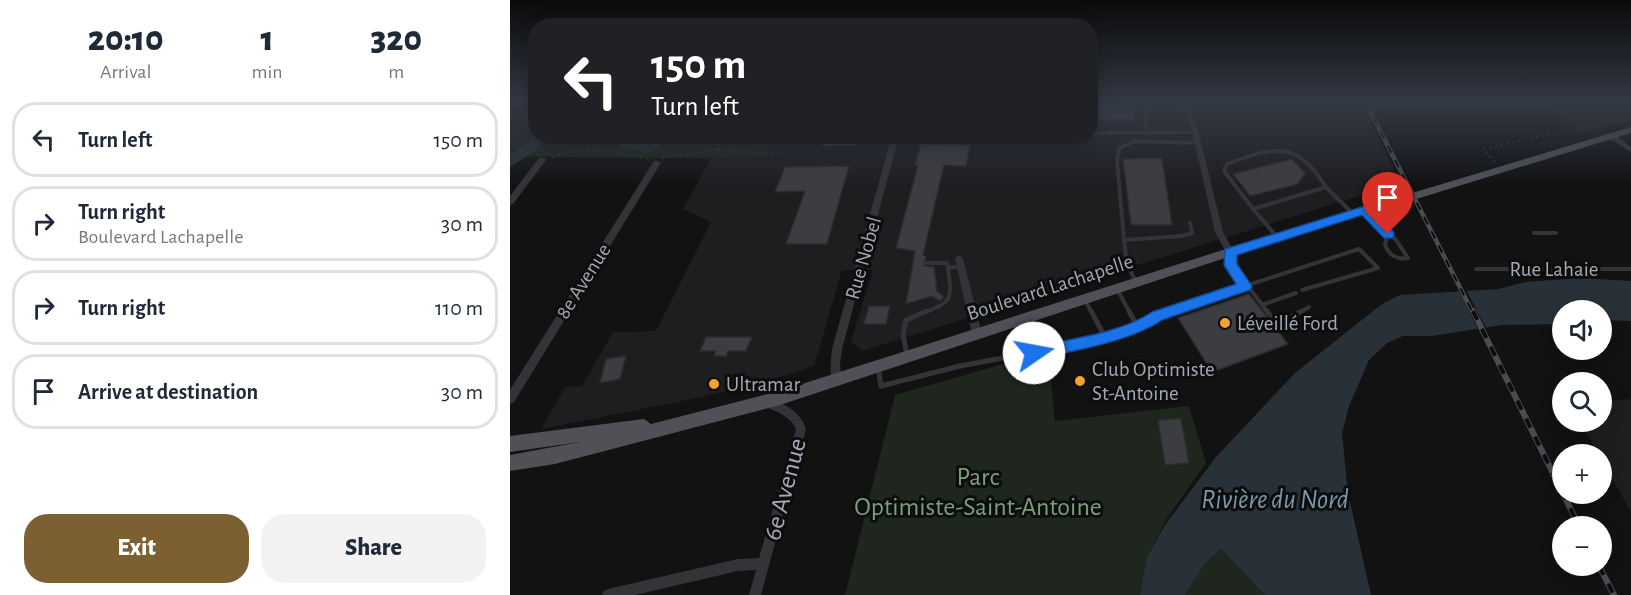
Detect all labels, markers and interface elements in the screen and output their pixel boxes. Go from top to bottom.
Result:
text: 20:10 [88,21,164,57]
text: 1 [260,21,274,57]
text: 320 [370,21,422,57]
icon: left [552,42,630,120]
text: 150 m [651,44,746,86]
text: Arrival [100,62,151,82]
text: min [252,62,283,82]
text: m [388,62,404,82]
text: Turn left [651,93,739,120]
icon: left [27,123,60,156]
text: Turn left [78,129,152,151]
text: 150 m [433,129,483,151]
pin [1362,172,1413,234]
icon: arrive [1371,181,1404,214]
text: Turn right [78,201,165,223]
icon: right [27,207,60,240]
text: 30 m [441,213,483,235]
street label: Rue Nobel [842,214,885,302]
text: Boulevard Lachapelle [78,227,243,247]
street label: 8e Avenue [552,240,615,323]
street label: Boulevard Lachapelle [964,251,1136,324]
street label: Rue Lahaie [1510,259,1598,280]
icon: right [27,291,60,324]
text: Turn right [78,297,165,319]
text: 110 m [435,297,483,319]
map controls [1552,300,1612,576]
button: sound [1552,300,1612,360]
place label: Léveillé Ford [1237,313,1338,334]
marker: Léveillé Ford [1218,316,1232,330]
position arrow [1002,321,1066,385]
place label: Club Optimiste St-Antoine [1092,359,1215,404]
button: search [1552,372,1612,432]
place label: Ultramar [726,374,800,395]
marker: Club Optimiste St-Antoine [1073,374,1087,388]
icon: arrive [27,375,60,408]
marker: Ultramar [707,377,721,391]
text: Arrive at destination [78,381,258,403]
text: 30 m [441,381,483,403]
street label: 6e Avenue [759,436,811,543]
button: + [1552,444,1612,504]
park label: Parc Optimiste-Saint-Antoine [854,464,1102,520]
water label: Rivière du Nord [1201,486,1349,513]
button: Exit [24,514,249,583]
button: Share [261,514,486,583]
button: − [1552,516,1612,576]

